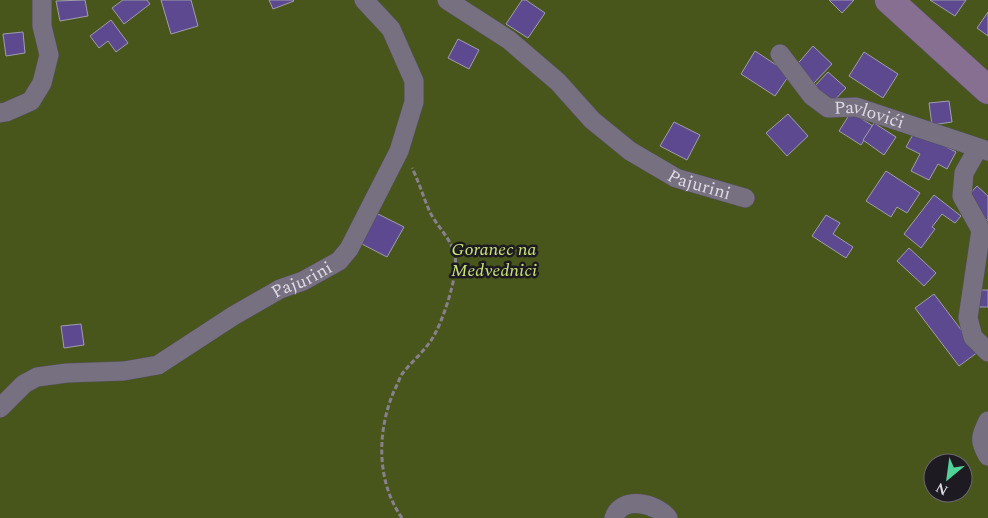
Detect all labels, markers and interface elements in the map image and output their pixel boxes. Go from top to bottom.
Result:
street label: Pavlovići [834,93,908,136]
street label: Pajurini [662,162,734,207]
park label: Goranec na Medvednici [451,236,537,284]
street label: Pajurini [266,254,337,305]
north arrow [923,453,973,503]
text: N [932,477,952,501]

